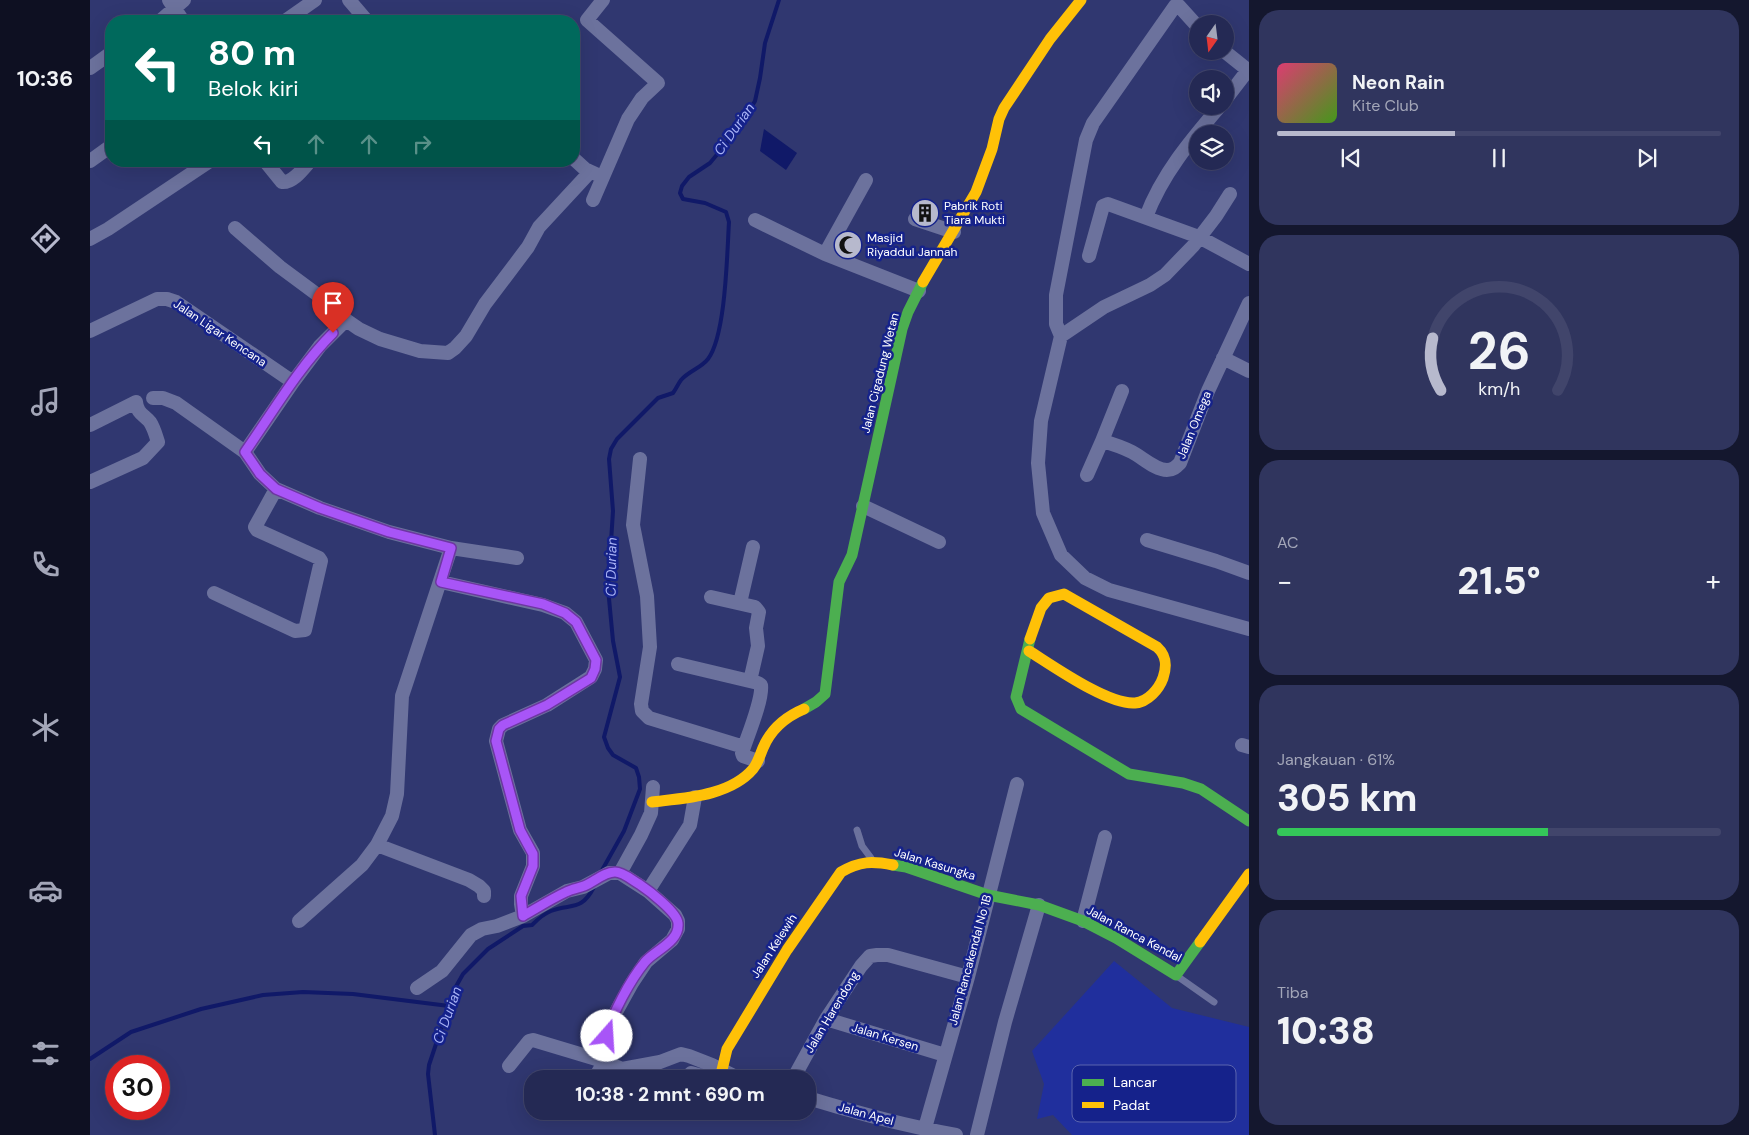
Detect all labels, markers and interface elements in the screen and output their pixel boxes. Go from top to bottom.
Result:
north arrow [1189,15,1234,60]
map controls [1189,15,1234,170]
text: 80 m [208,30,296,76]
icon: left [125,35,190,100]
text: 10:36 [17,64,73,93]
button: sound [1189,70,1234,115]
text: Neon Rain [1352,70,1445,95]
text: Belok kiri [208,74,298,103]
text: Kite Club [1352,95,1419,116]
water label: Ci Durian [710,99,758,159]
button: layers [1189,125,1234,170]
icon: left [249,130,277,158]
icon: ahead [302,130,330,158]
icon: ahead [355,130,383,158]
icon: right [408,130,436,158]
icon: previous [1337,144,1365,172]
icon: pause [1485,144,1513,172]
icon: next [1633,144,1661,172]
building icon: Pabrik Roti Tiara Mukti [910,198,940,228]
place label: Pabrik Roti Tiara Mukti [944,198,1005,228]
icon: directions [28,221,63,256]
mosque icon: Masjid Riyaddul Jannah [833,230,863,260]
place label: Masjid Riyaddul Jannah [867,230,957,260]
pin [312,282,354,333]
icon: arrive [319,289,347,317]
street label: Jalan Ligar Kencana [170,296,270,370]
street label: Jalan Cigadung Wetan [857,311,903,435]
text: 26 [1468,317,1530,385]
text: km/h [1478,377,1520,401]
icon: music [28,384,63,419]
street label: Jalan Omega [1173,389,1215,461]
text: AC [1277,532,1298,553]
water label: Ci Durian [601,537,621,597]
icon: phone [28,547,63,582]
text: 21.5° [1457,556,1541,606]
text: − [1277,563,1292,600]
text: + [1706,563,1721,600]
icon: climate [28,710,63,745]
text: Jangkauan · 61% [1277,749,1395,770]
text: 305 km [1277,773,1418,823]
street label: Jalan Kasungka [892,844,978,884]
icon: car [28,873,63,908]
street label: Jalan Rancakendal No 1B [945,893,995,1027]
street label: Jalan Ranca Kendal [1084,902,1184,966]
street label: Jalan Kelewih [747,911,801,981]
street label: Jalan Harendong [801,968,863,1056]
text: Tiba [1277,982,1309,1003]
water label: Ci Durian [428,984,466,1046]
text: 10:38 [1277,1006,1375,1056]
position arrow [580,1009,632,1061]
street label: Jalan Kersen [849,1019,921,1055]
icon: filters [28,1036,63,1071]
speed limit sign: 30 [105,1055,170,1120]
legend [1072,1065,1236,1122]
text: Lancar [1113,1073,1157,1091]
text: 10:38 · 2 mnt · 690 m [575,1082,765,1107]
text: Padat [1113,1096,1150,1114]
street label: Jalan Apel [836,1099,896,1129]

